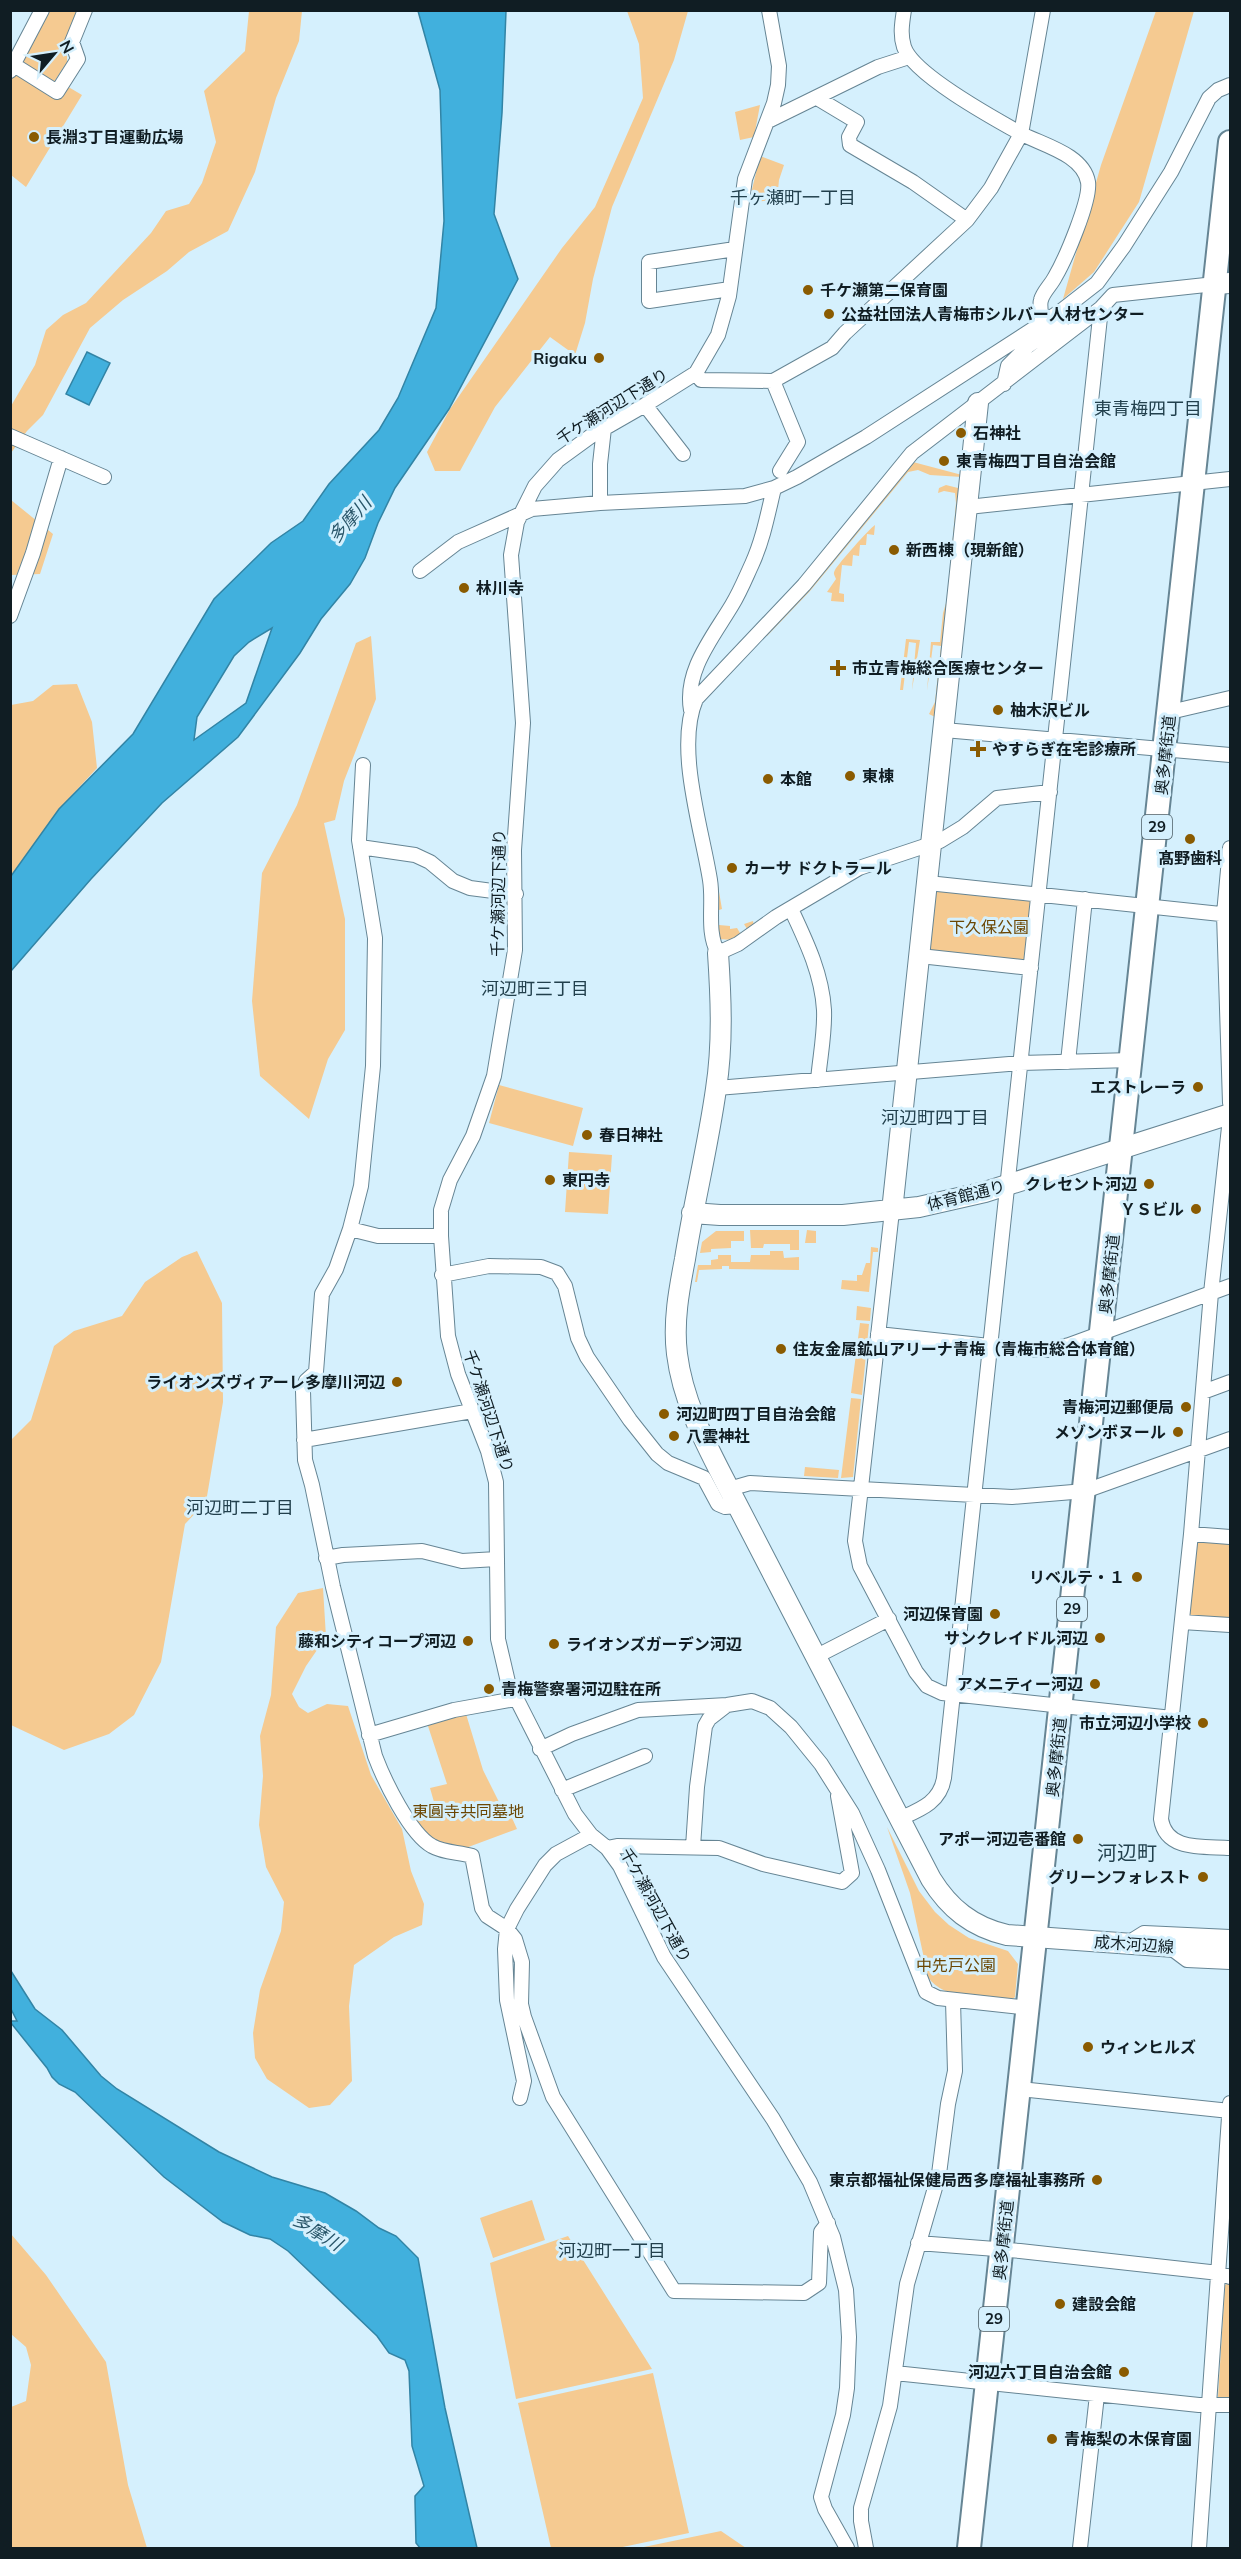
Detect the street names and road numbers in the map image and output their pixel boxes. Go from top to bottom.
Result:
street label: 千ケ瀬河辺下通り [552,364,672,448]
street label: 奥多摩街道 [1151,714,1179,796]
road number: 29 [1142,815,1172,839]
street label: 千ケ瀬河辺下通り [487,829,509,957]
street label: 体育館通り [925,1176,1007,1214]
street label: 奥多摩街道 [1095,1233,1123,1315]
street label: 千ケ瀬河辺下通り [460,1347,518,1475]
road number: 29 [1057,1597,1087,1621]
street label: 奥多摩街道 [1042,1716,1070,1798]
street label: 千ケ瀬河辺下通り [616,1844,696,1966]
street label: 成木河辺線 [1093,1931,1175,1957]
street label: 奥多摩街道 [989,2199,1017,2281]
road number: 29 [979,2307,1009,2331]

